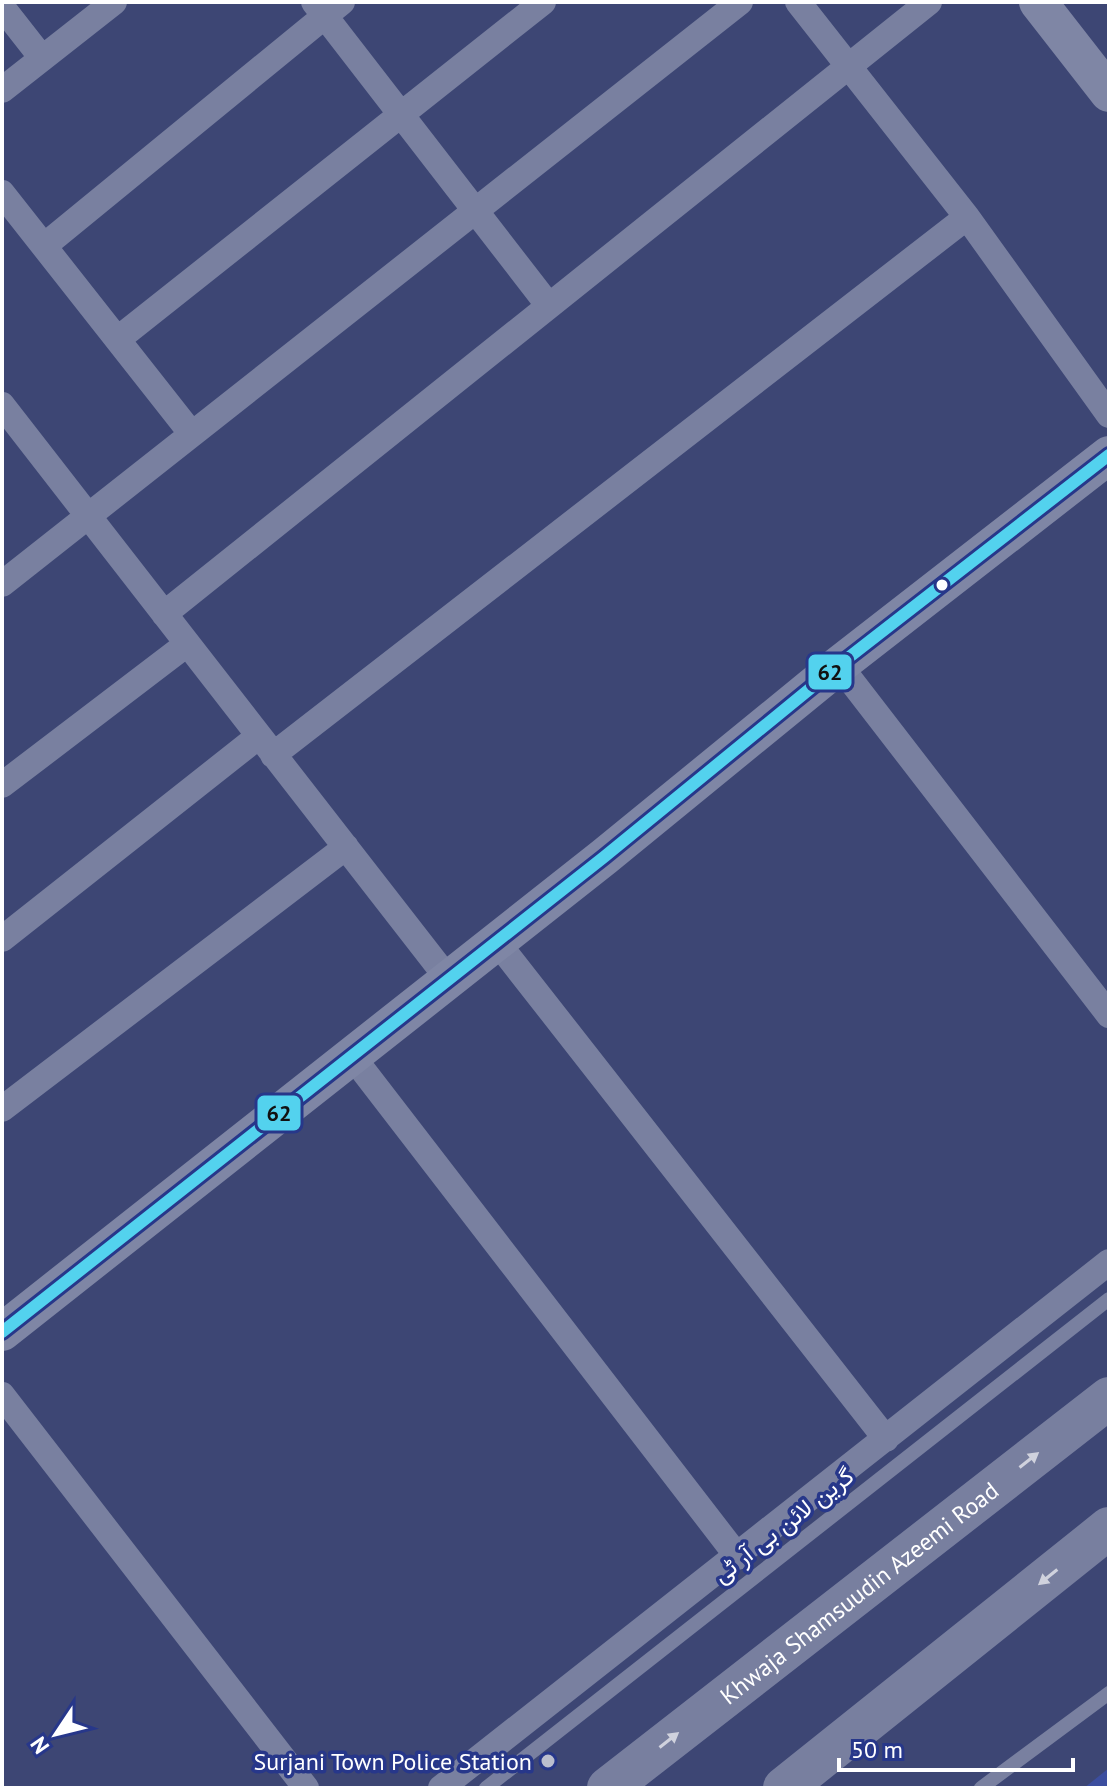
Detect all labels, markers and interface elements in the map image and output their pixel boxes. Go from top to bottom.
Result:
unlabelled marker [934,577,950,593]
line badge: 62 [807,653,853,691]
text: 62 [818,658,842,686]
line badge: 62 [256,1094,302,1132]
text: 62 [267,1099,291,1127]
one-way arrow [1019,1452,1039,1468]
street label: گرین لائن بی آر ٹی [706,1460,860,1590]
street label: Khwaja Shamsuudin Azeemi Road [713,1475,1004,1711]
one-way arrow [1038,1568,1058,1585]
north arrow [16,1694,96,1774]
scale bar [839,1722,1073,1772]
text: N [24,1732,55,1759]
one-way arrow [659,1732,679,1748]
text: 50 m [851,1734,903,1765]
place label: Surjani Town Police Station [254,1746,532,1777]
marker: Surjani Town Police Station [539,1752,557,1770]

